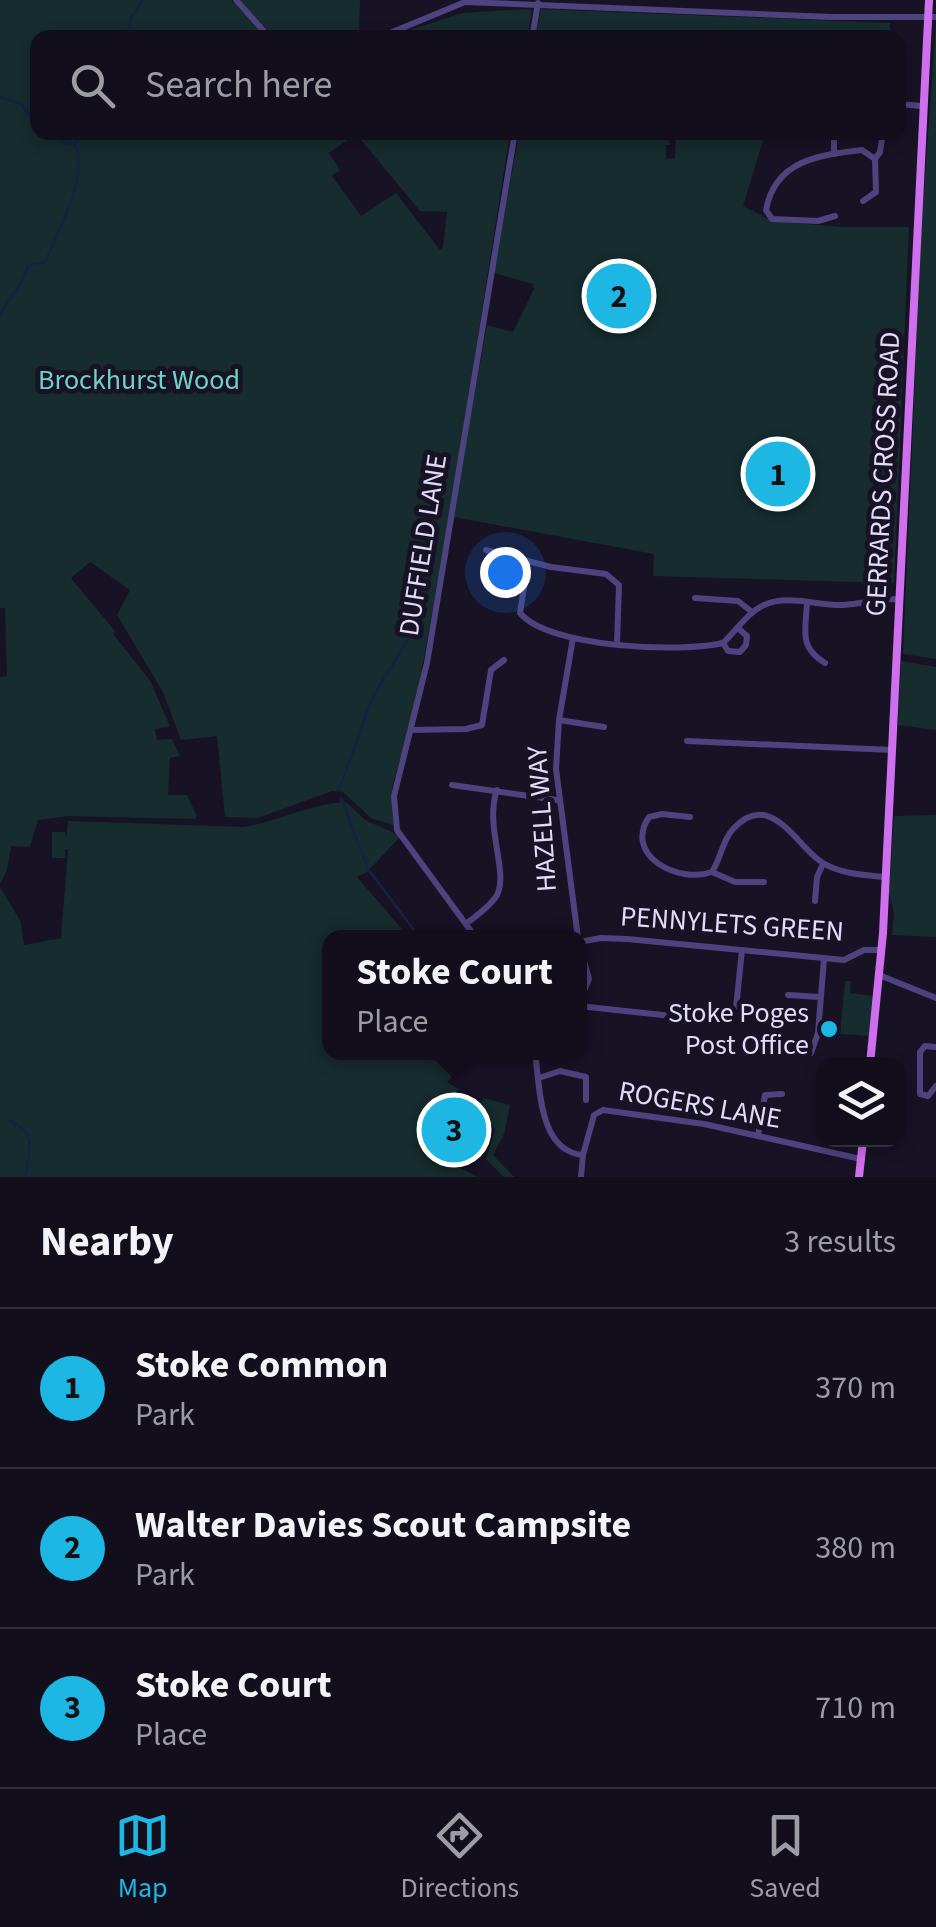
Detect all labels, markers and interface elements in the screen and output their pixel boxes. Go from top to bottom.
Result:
search box [30,30,906,140]
icon: search [65,58,120,113]
text: Search here [145,58,332,112]
pin: 2 [586,258,652,334]
street label: GERRARDS CROSS ROAD [856,331,910,617]
park label: Brockhurst Wood [38,360,240,400]
pin: 1 [746,436,810,512]
street label: DUFFIELD LANE [389,451,457,639]
your location [480,547,531,598]
street label: HAZELL WAY [517,744,567,893]
street label: PENNYLETS GREEN [619,896,845,952]
popup [322,930,587,1060]
text: Stoke Court [356,945,553,999]
place label: Stoke Poges Post Office [668,993,809,1065]
text: Place [356,999,428,1045]
marker: Stoke Poges Post Office [818,1018,840,1040]
map controls [816,1057,906,1147]
button: layers [816,1057,906,1147]
street label: ROGERS LANE [616,1071,784,1139]
pin: 3 [422,1092,486,1168]
text: Nearby [40,1212,174,1272]
text: 3 results [784,1219,896,1265]
text: Stoke Common [135,1338,388,1392]
text: 1 [64,1365,81,1411]
text: 370 m [815,1365,896,1411]
text: Park [135,1392,195,1438]
text: Walter Davies Scout Campsite [135,1498,631,1552]
text: 2 [64,1525,81,1571]
text: 380 m [815,1525,896,1571]
text: Park [135,1552,195,1598]
text: Stoke Court [135,1658,332,1712]
text: 3 [64,1685,81,1731]
text: 710 m [815,1685,896,1731]
text: Place [135,1712,207,1758]
tab: Map [115,1808,170,1908]
tab: Directions [401,1808,519,1908]
tab: Saved [749,1808,821,1908]

